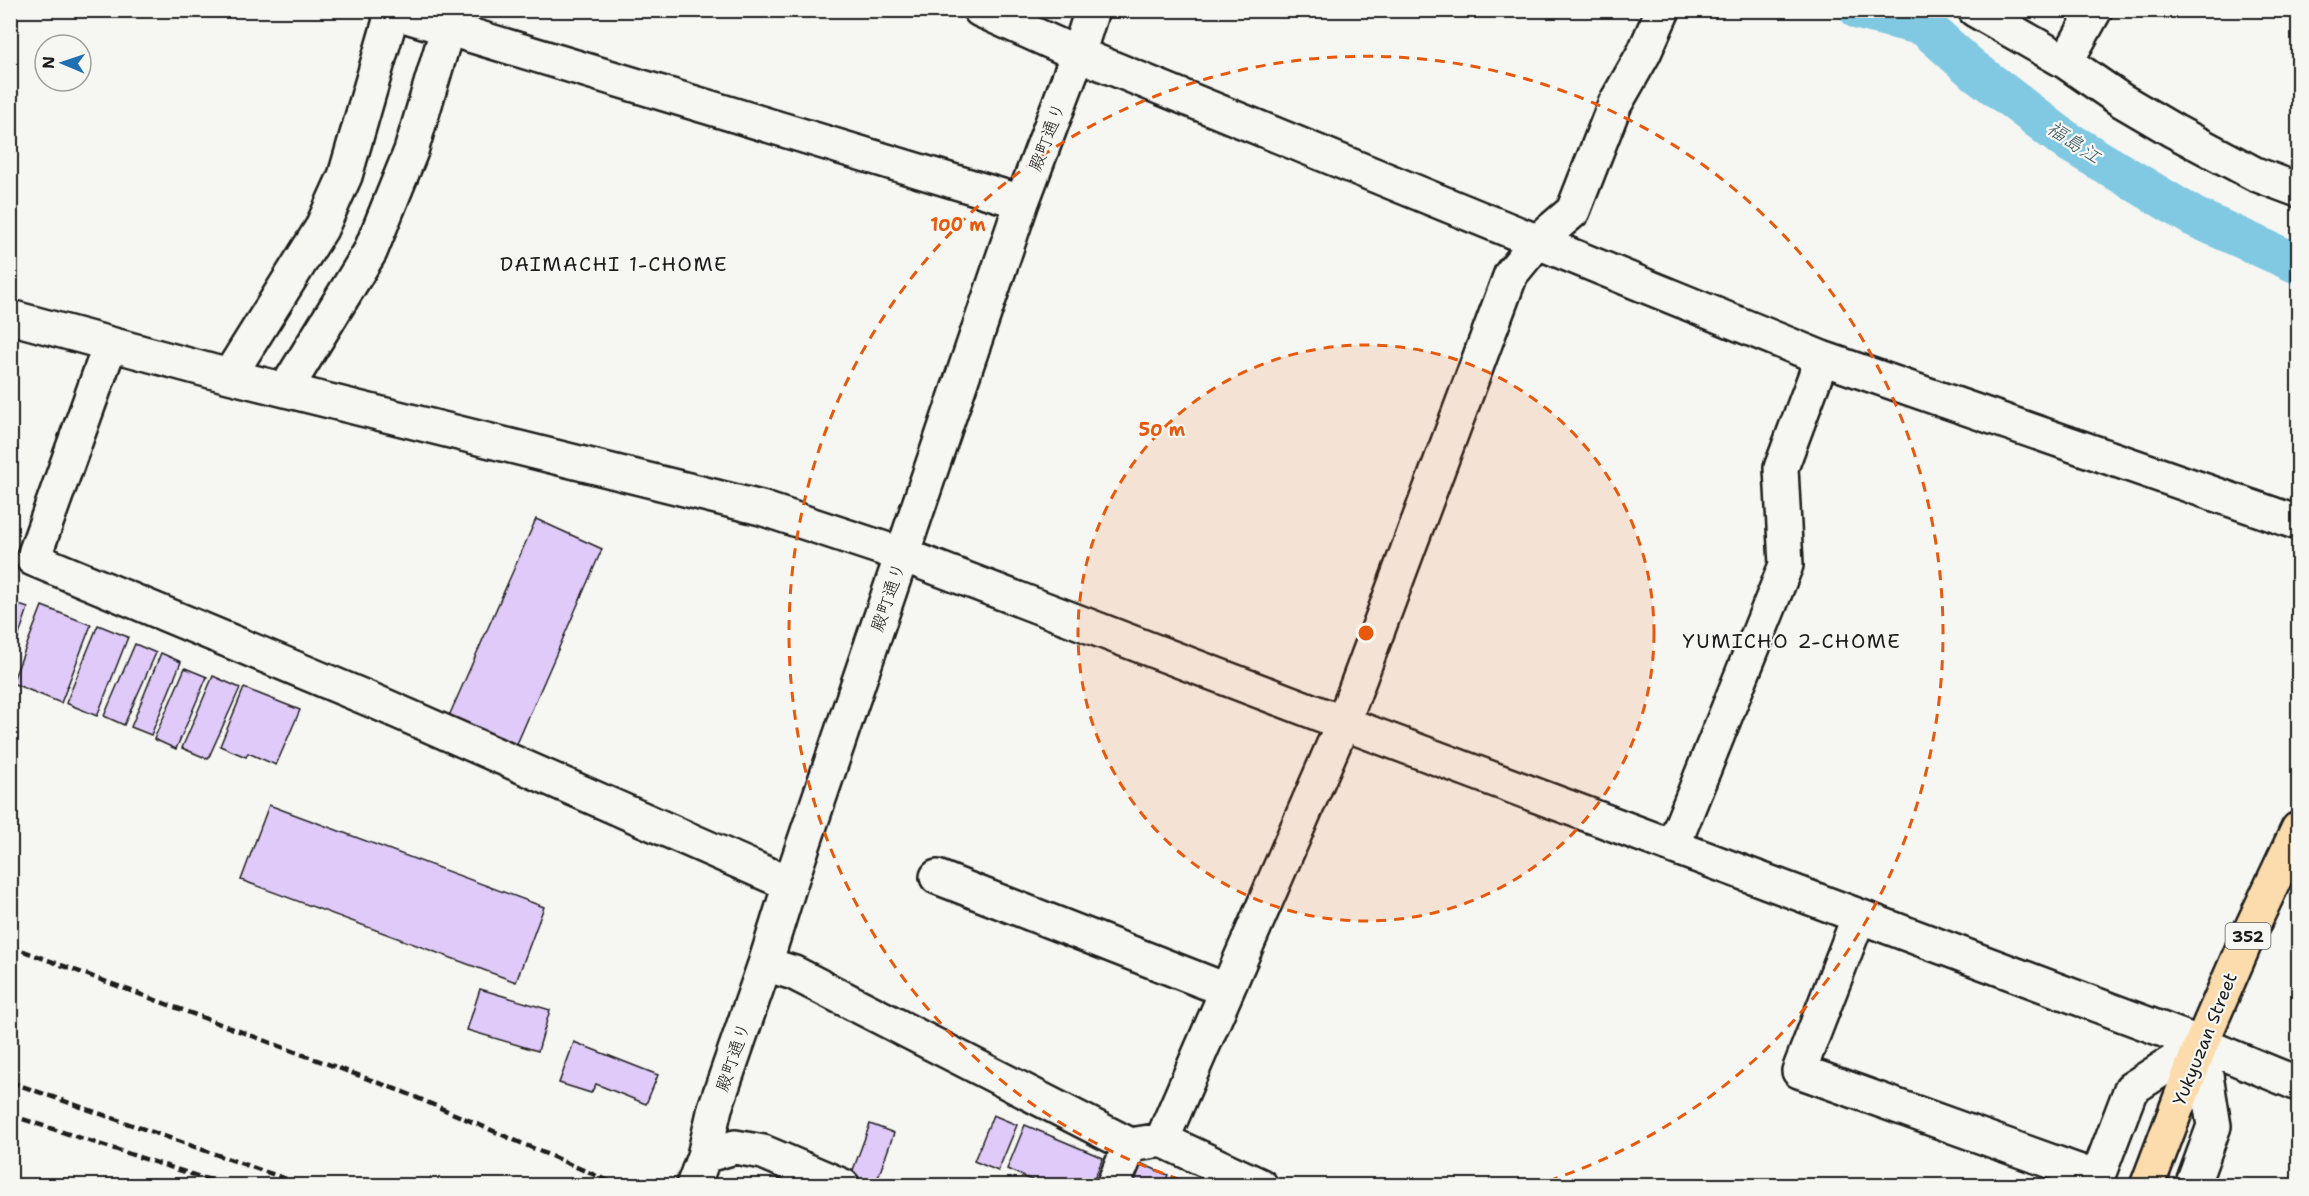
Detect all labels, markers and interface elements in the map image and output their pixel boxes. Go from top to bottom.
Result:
north arrow [33,33,93,93]
text: N [38,56,59,69]
street label: 殿町通り [1023,99,1071,175]
water label: 福島江 [2042,114,2107,170]
text: 100 m [930,213,986,237]
district label: DAIMACHI 1-CHOME [500,251,728,277]
text: 50 m [1139,418,1186,442]
street label: 殿町通り [865,559,911,635]
centre of rings [1356,623,1376,643]
district label: YUMICHO 2-CHOME [1683,628,1901,654]
road number: 352 [2226,923,2270,949]
street label: Yukyuzan Street [2167,969,2243,1109]
street label: 殿町通り [710,1019,756,1095]

